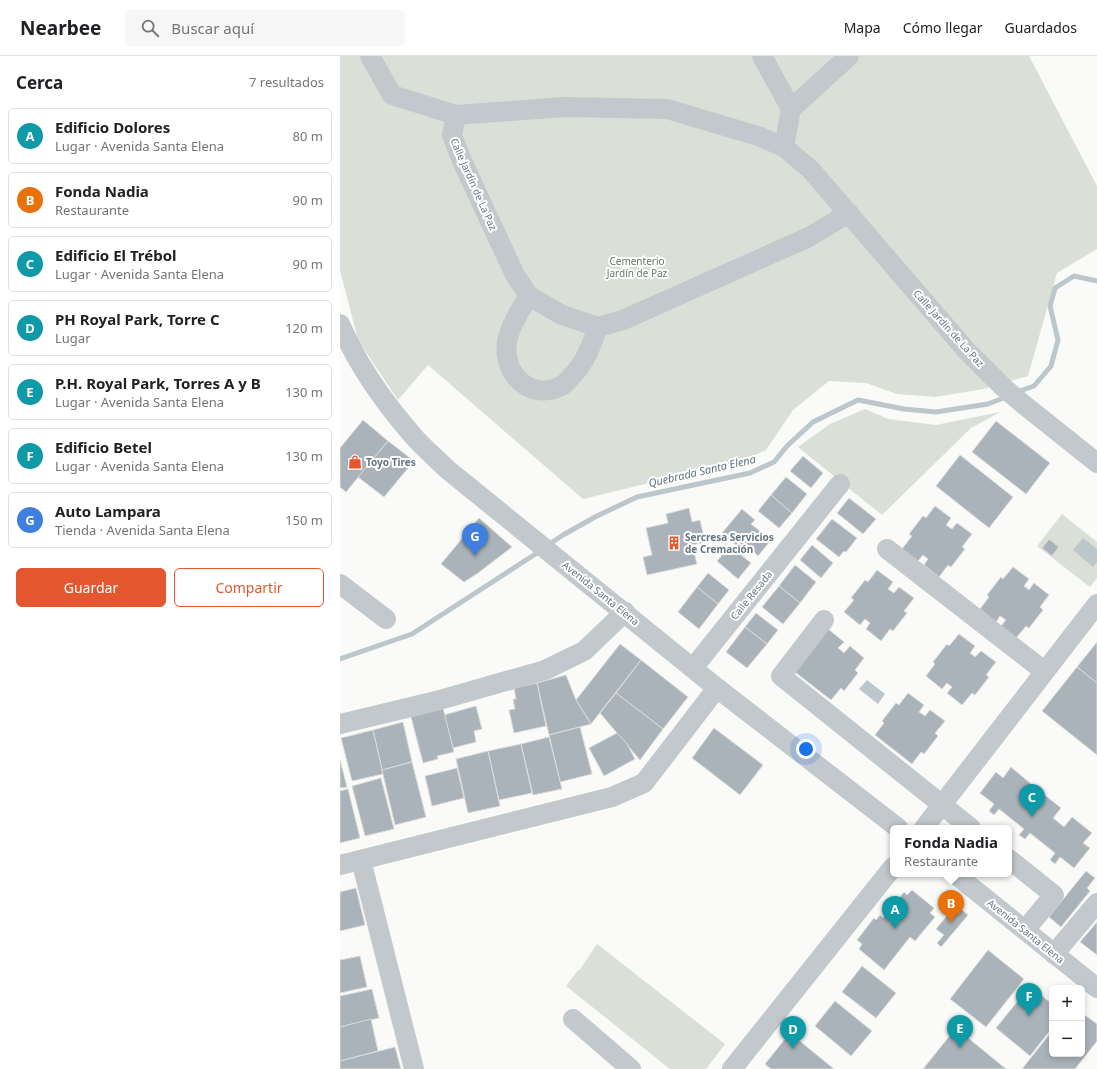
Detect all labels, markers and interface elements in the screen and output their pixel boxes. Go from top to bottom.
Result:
search box [125,10,405,46]
text: Nearbee [20,15,101,41]
icon: search [139,17,161,39]
text: Buscar aquí [171,18,254,38]
text: Mapa [844,18,881,37]
text: Cómo llegar [903,18,983,37]
text: Guardados [1005,18,1077,37]
text: Cerca [16,71,63,94]
text: 7 resultados [249,73,324,91]
text: Edificio Dolores [55,117,170,137]
text: A [26,127,35,145]
text: 80 m [293,127,323,145]
street label: Calle Jardín de La Paz [447,136,501,232]
text: Lugar · Avenida Santa Elena [55,137,224,155]
text: Fonda Nadia [55,181,149,201]
text: B [26,191,34,209]
text: 90 m [293,191,323,209]
text: Restaurante [55,201,129,219]
text: Edificio El Trébol [55,245,177,265]
park label: Cementerio Jardín de Paz [606,254,668,280]
text: C [26,255,34,273]
text: 90 m [293,255,323,273]
text: Lugar · Avenida Santa Elena [55,265,224,283]
street label: Calle Jardín de La Paz [911,286,988,370]
text: PH Royal Park, Torre C [55,309,220,329]
text: D [25,319,35,337]
text: 120 m [285,319,323,337]
text: Lugar [55,329,91,347]
text: P.H. Royal Park, Torres A y B [55,373,261,393]
text: E [26,383,34,401]
text: 130 m [285,383,323,401]
text: Lugar · Avenida Santa Elena [55,393,224,411]
text: Edificio Betel [55,437,152,457]
text: F [26,447,34,465]
text: 130 m [285,447,323,465]
water label: Quebrada Santa Elena [647,451,758,490]
shop icon: Toyo Tires [347,454,363,470]
place label: Toyo Tires [366,455,416,469]
text: Lugar · Avenida Santa Elena [55,457,224,475]
text: Auto Lampara [55,501,161,521]
text: G [25,511,35,529]
text: 150 m [285,511,323,529]
text: Tienda · Avenida Santa Elena [55,521,230,539]
pin: G [462,523,488,556]
place label: Sercresa Servicios de Cremación [685,530,774,556]
building icon: Sercresa Servicios de Cremación [666,535,682,551]
street label: Avenida Santa Elena [560,558,642,628]
button: Guardar [16,568,166,607]
button: Compartir [174,568,324,607]
street label: Calle Resada [727,568,775,622]
your location [796,739,816,759]
pin: C [1019,784,1045,817]
popup [890,825,1012,877]
text: Fonda Nadia [904,832,998,852]
text: Restaurante [904,852,978,870]
pin: B [938,890,964,923]
pin: A [882,896,908,929]
street label: Avenida Santa Elena [985,896,1067,966]
pin: F [1016,983,1042,1016]
map controls [1049,985,1085,1057]
button: + [1049,985,1085,1021]
pin: E [947,1015,973,1048]
pin: D [780,1016,806,1049]
button: − [1049,1021,1085,1057]

